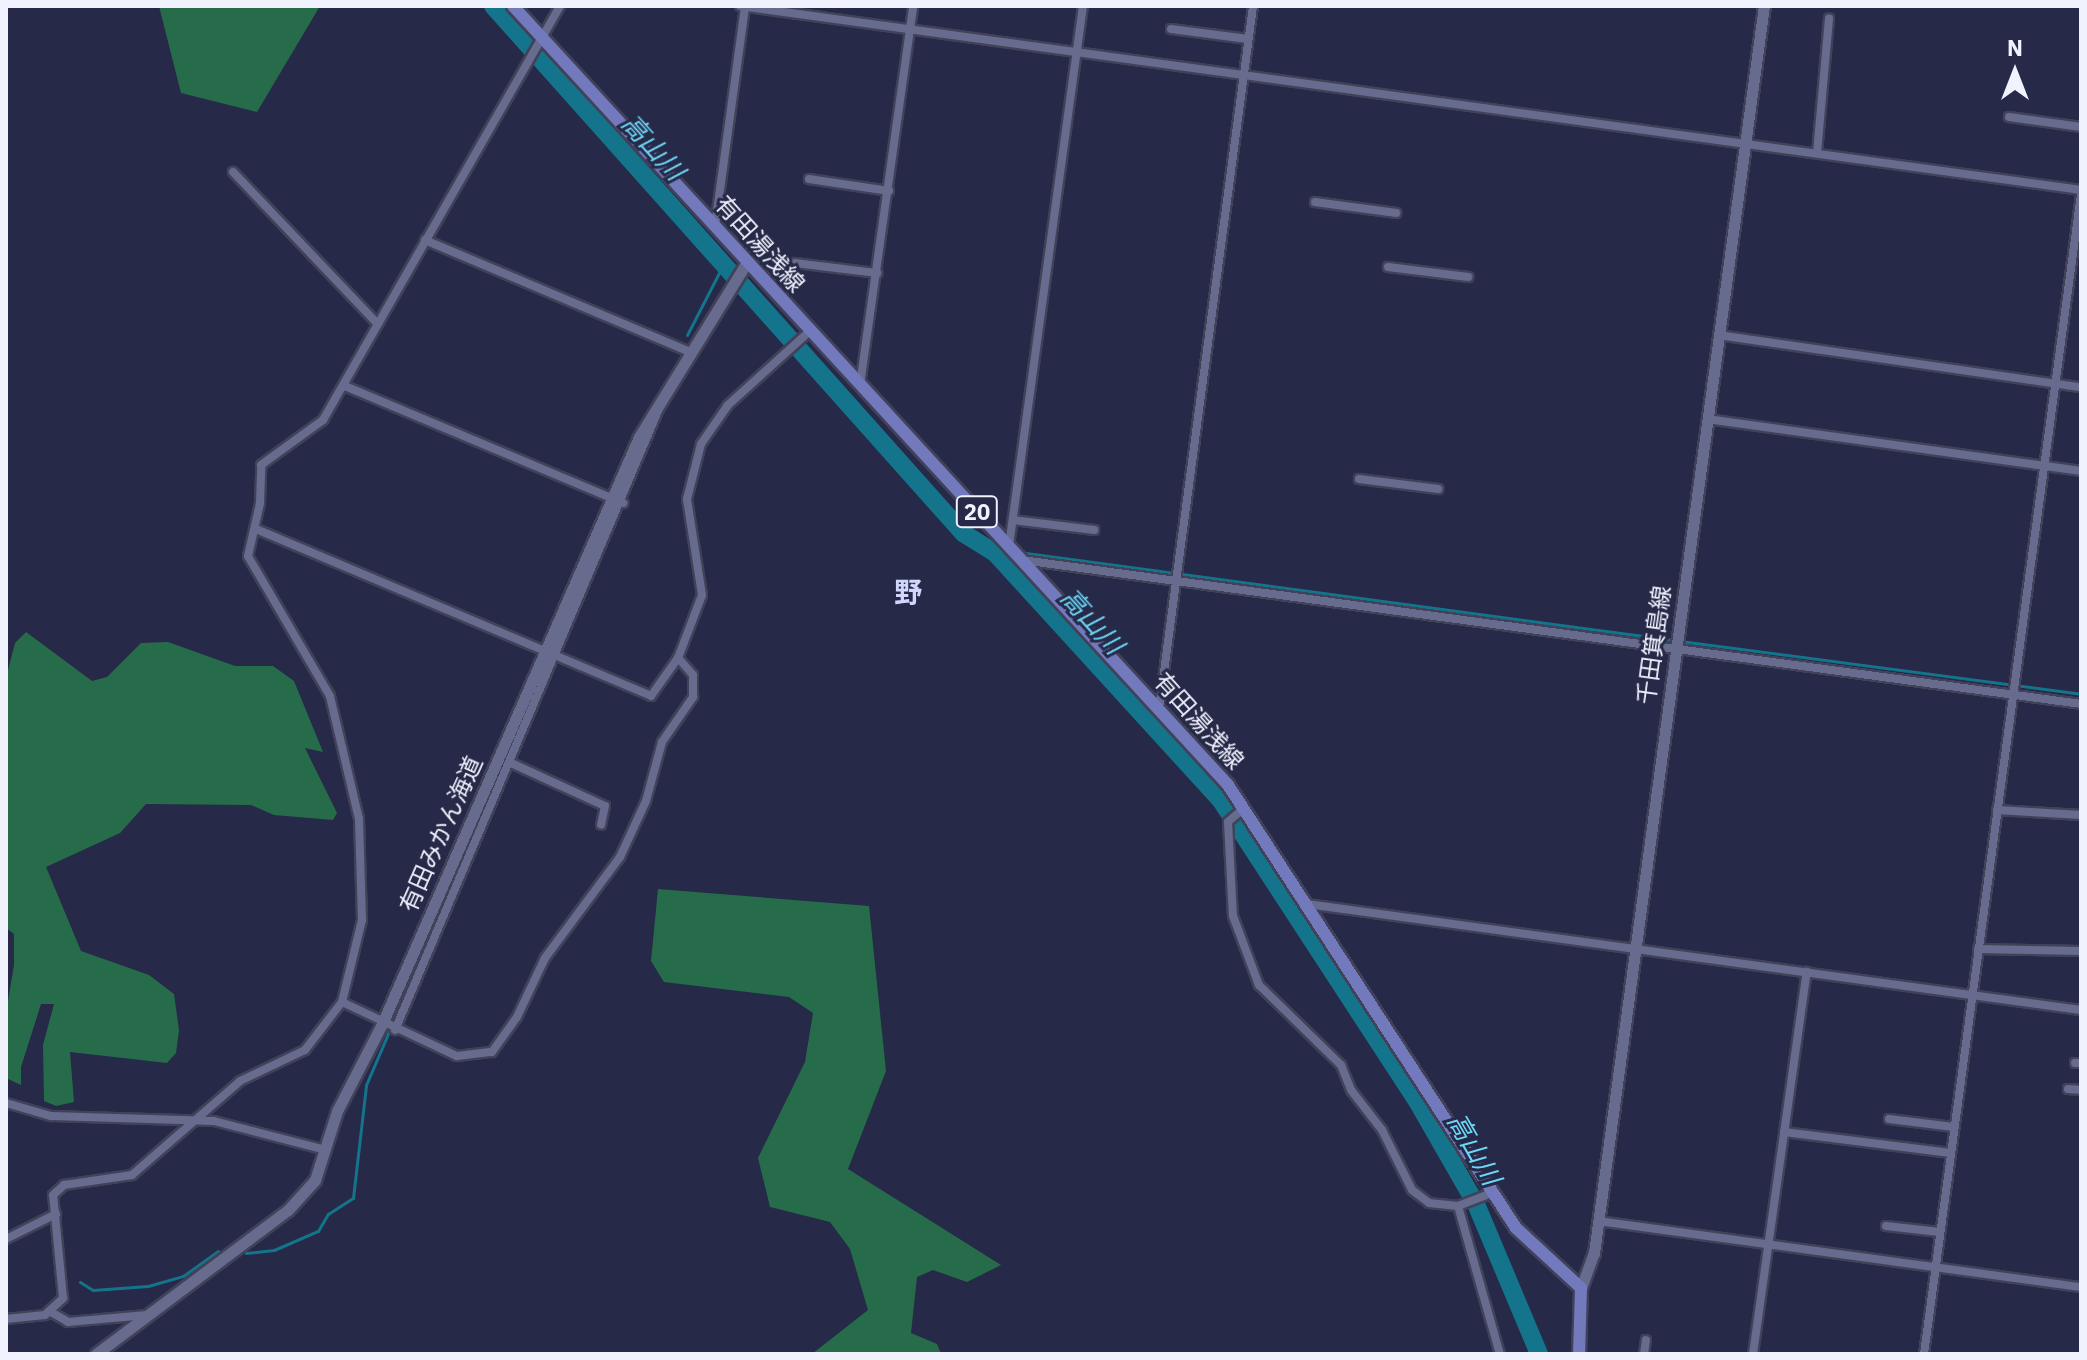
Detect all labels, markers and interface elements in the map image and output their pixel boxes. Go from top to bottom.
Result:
north arrow [1975,32,2055,112]
text: N [2007,33,2023,62]
water label: 高山川 [615,108,691,186]
street label: 有田湯浅線 [709,190,811,298]
road number: 20 [955,494,999,530]
district label: 野 [894,575,922,609]
water label: 高山川 [1054,582,1130,660]
street label: 千田箕島線 [1631,584,1677,706]
street label: 有田湯浅線 [1148,667,1250,775]
street label: 有田みかん海道 [394,751,488,917]
water label: 高山川 [1441,1107,1507,1191]

